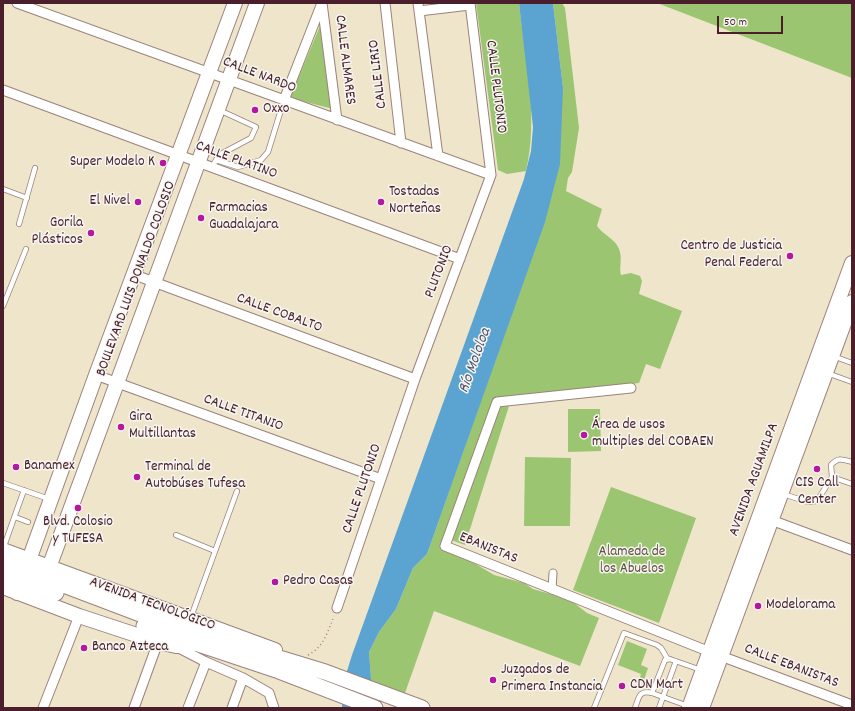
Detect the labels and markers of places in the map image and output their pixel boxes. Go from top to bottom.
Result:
place label: Oxxo [263,101,289,119]
marker: Oxxo [250,105,260,115]
place label: Super Modelo K [70,154,155,172]
marker: Super Modelo K [158,158,168,168]
place label: Tostadas Norteñas [389,184,441,219]
place label: El Nivel [90,193,130,211]
marker: El Nivel [133,197,143,207]
marker: Tostadas Norteñas [376,197,386,207]
place label: Farmacias Guadalajara [209,200,278,235]
marker: Farmacias Guadalajara [196,213,206,223]
place label: Gorila Plásticos [32,215,83,250]
marker: Gorila Plásticos [86,228,96,238]
place label: Centro de Justicia Penal Federal [680,238,782,273]
marker: Centro de Justicia Penal Federal [785,251,795,261]
place label: Gira Multillantas [129,409,196,444]
place label: Área de usos multiples del COBAEN [592,417,714,452]
marker: Gira Multillantas [116,422,126,432]
marker: Área de usos multiples del COBAEN [579,430,589,440]
place label: Banamex [24,458,75,476]
place label: Terminal de Autobúses Tufesa [145,459,245,494]
marker: Banamex [11,462,21,472]
marker: CIS Call Center [812,464,822,474]
marker: Terminal de Autobúses Tufesa [132,472,142,482]
place label: CIS Call Center [795,475,839,510]
marker: Blvd. Colosio y TUFESA [73,503,83,513]
place label: Blvd. Colosio y TUFESA [43,514,113,549]
place label: Pedro Casas [283,573,353,591]
marker: Pedro Casas [270,577,280,587]
place label: Modelorama [766,597,835,615]
marker: Modelorama [753,601,763,611]
place label: Banco Azteca [92,639,168,657]
marker: Banco Azteca [79,643,89,653]
place label: Juzgados de Primera Instancia [501,662,602,697]
marker: Juzgados de Primera Instancia [488,675,498,685]
place label: CDN Mart [630,677,683,695]
marker: CDN Mart [617,681,627,691]

